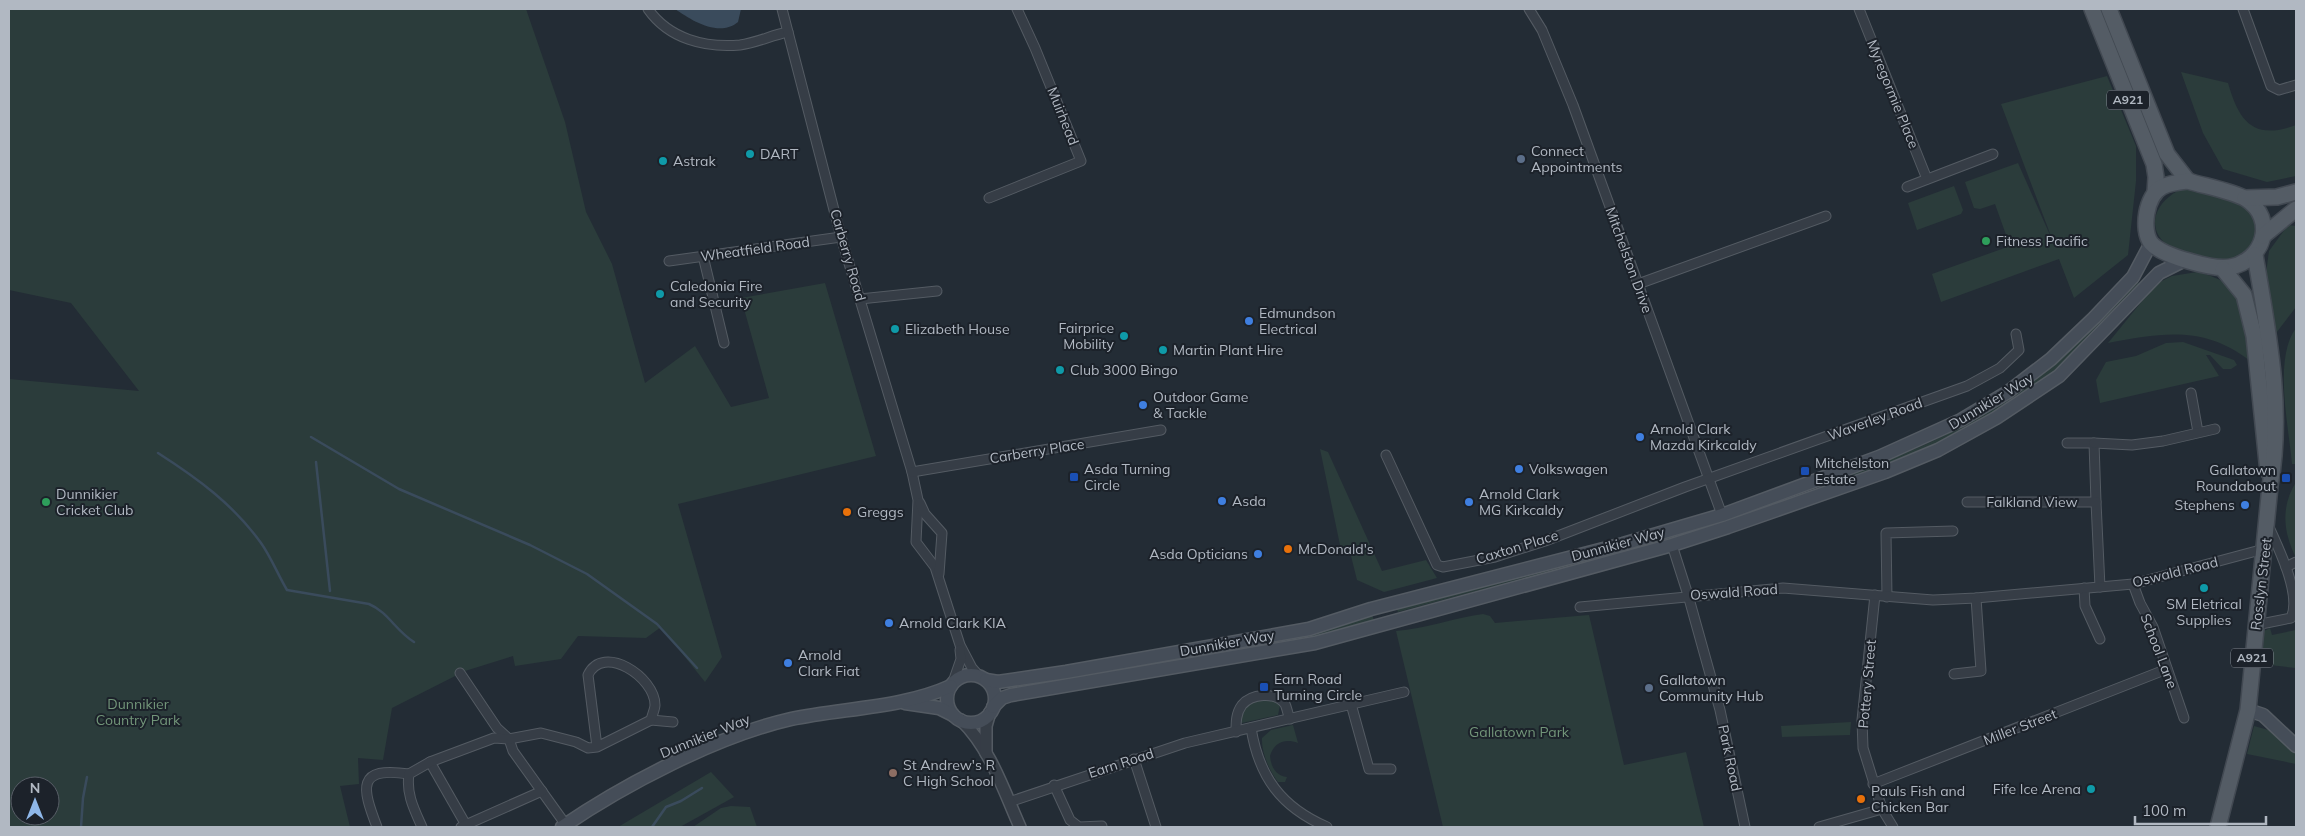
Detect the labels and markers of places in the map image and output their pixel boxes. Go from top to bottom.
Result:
place label: Connect Appointments [1531,142,1623,176]
place label: DART [760,145,799,163]
marker: DART [744,148,756,160]
place label: Astrak [673,152,716,170]
marker: Connect Appointments [1515,153,1527,165]
marker: Astrak [657,155,669,167]
place label: Fitness Pacific [1996,232,2088,250]
marker: Fitness Pacific [1980,235,1992,247]
place label: Caledonia Fire and Security [670,277,763,311]
marker: Caledonia Fire and Security [654,288,666,300]
place label: Edmundson Electrical [1259,304,1336,338]
marker: Edmundson Electrical [1243,315,1255,327]
place label: Fairprice Mobility [1058,319,1115,353]
place label: Elizabeth House [905,320,1010,338]
marker: Elizabeth House [889,323,901,335]
marker: Fairprice Mobility [1118,330,1130,342]
place label: Martin Plant Hire [1173,341,1283,359]
marker: Martin Plant Hire [1157,344,1169,356]
place label: Club 3000 Bingo [1070,361,1178,379]
marker: Club 3000 Bingo [1054,364,1066,376]
place label: Outdoor Game & Tackle [1153,388,1248,422]
marker: Outdoor Game & Tackle [1137,399,1149,411]
place label: Arnold Clark Mazda Kirkcaldy [1650,420,1757,454]
marker: Arnold Clark Mazda Kirkcaldy [1634,431,1646,443]
place label: Mitchelston Estate [1815,454,1889,488]
place label: Asda Turning Circle [1084,460,1170,494]
place label: Volkswagen [1529,460,1608,478]
place label: Gallatown Roundabout [2196,461,2276,495]
marker: Volkswagen [1513,463,1525,475]
marker: Mitchelston Estate [1799,465,1811,477]
marker: Asda Turning Circle [1068,471,1080,483]
marker: Gallatown Roundabout [2280,472,2292,484]
place label: Dunnikier Cricket Club [56,485,134,519]
place label: Arnold Clark MG Kirkcaldy [1479,485,1564,519]
place label: Asda [1232,492,1266,510]
marker: Asda [1216,495,1228,507]
marker: Dunnikier Cricket Club [40,496,52,508]
marker: Arnold Clark MG Kirkcaldy [1463,496,1475,508]
place label: Stephens [2174,496,2235,514]
marker: Stephens [2239,499,2251,511]
place label: Greggs [857,503,904,521]
marker: Greggs [841,506,853,518]
place label: McDonald's [1298,540,1374,558]
marker: McDonald's [1282,543,1294,555]
place label: Asda Opticians [1149,545,1248,563]
marker: Asda Opticians [1252,548,1264,560]
marker: SM Eletrical Supplies [2198,582,2210,594]
place label: SM Eletrical Supplies [2166,595,2242,629]
place label: Arnold Clark KIA [899,614,1007,632]
marker: Arnold Clark KIA [883,617,895,629]
place label: Arnold Clark Fiat [798,646,860,680]
marker: Arnold Clark Fiat [782,657,794,669]
place label: Earn Road Turning Circle [1274,670,1362,704]
place label: Gallatown Community Hub [1659,671,1764,705]
marker: Earn Road Turning Circle [1258,681,1270,693]
marker: Gallatown Community Hub [1643,682,1655,694]
place label: St Andrew's R C High School [903,756,996,790]
marker: St Andrew's R C High School [887,767,899,779]
place label: Fife Ice Arena [1993,780,2081,798]
place label: Pauls Fish and Chicken Bar [1871,782,1965,816]
marker: Fife Ice Arena [2085,783,2097,795]
marker: Pauls Fish and Chicken Bar [1855,793,1867,805]

